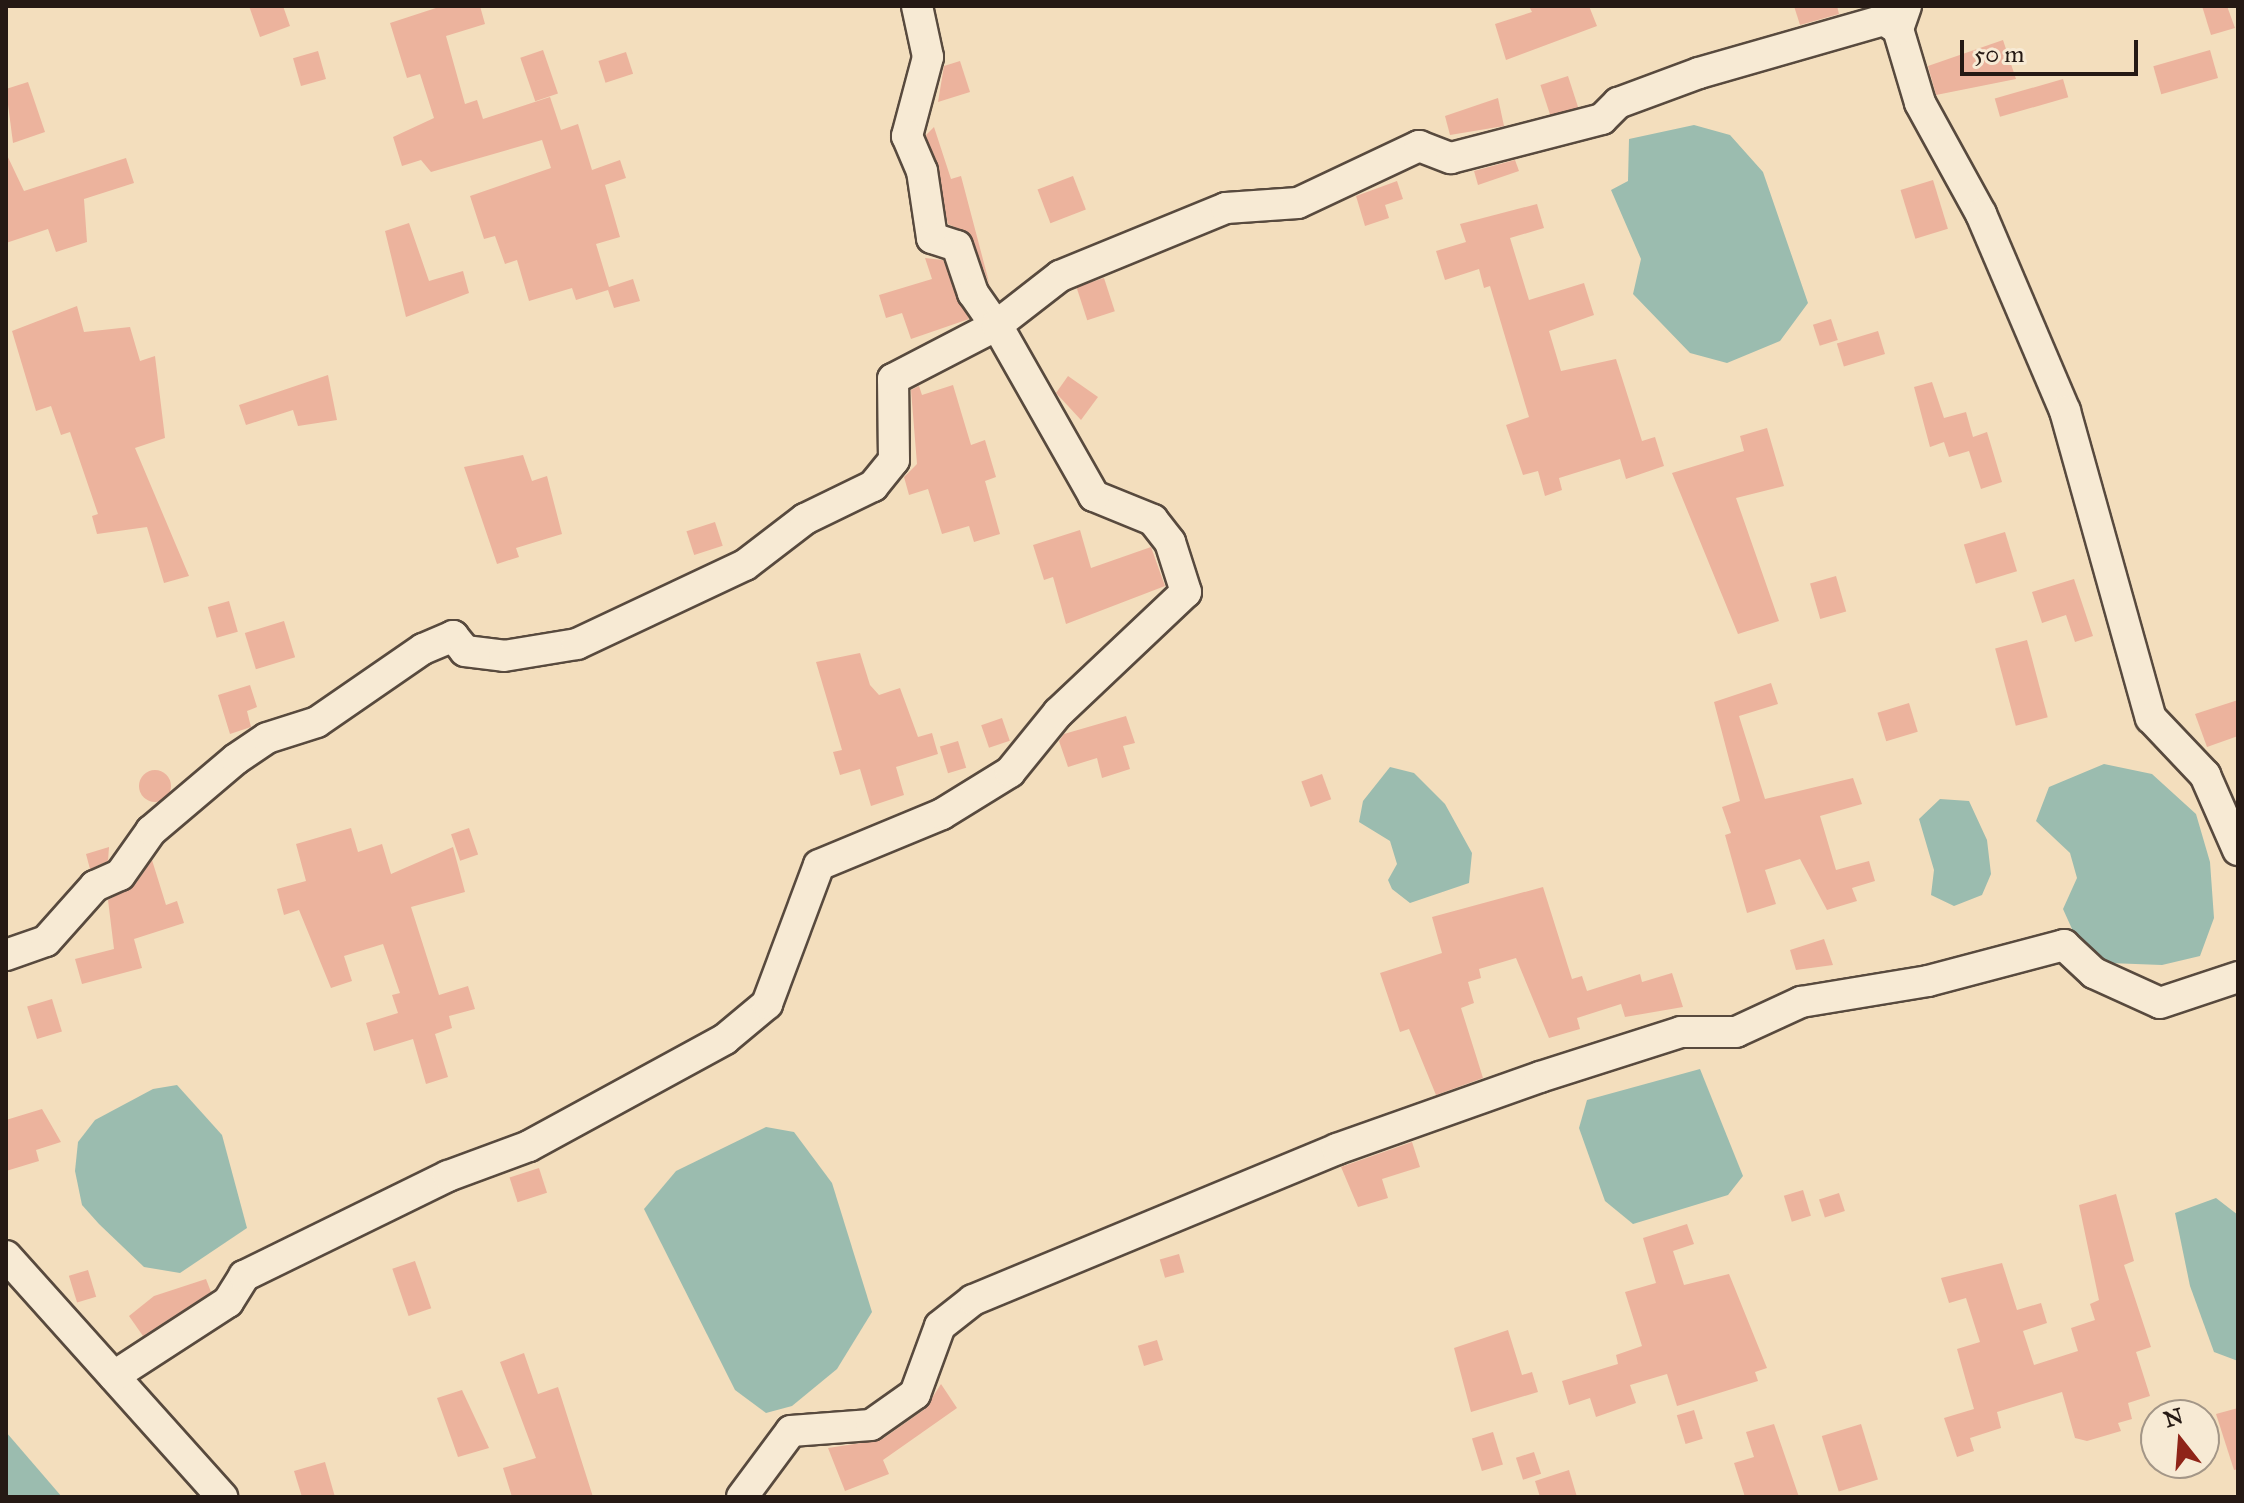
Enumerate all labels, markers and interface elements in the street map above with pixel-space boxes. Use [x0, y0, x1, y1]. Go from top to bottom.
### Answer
scale bar [1964, 24, 2142, 74]
text: 50 m [1974, 39, 2024, 69]
north arrow [2140, 1399, 2220, 1479]
text: N [2161, 1402, 2186, 1433]

